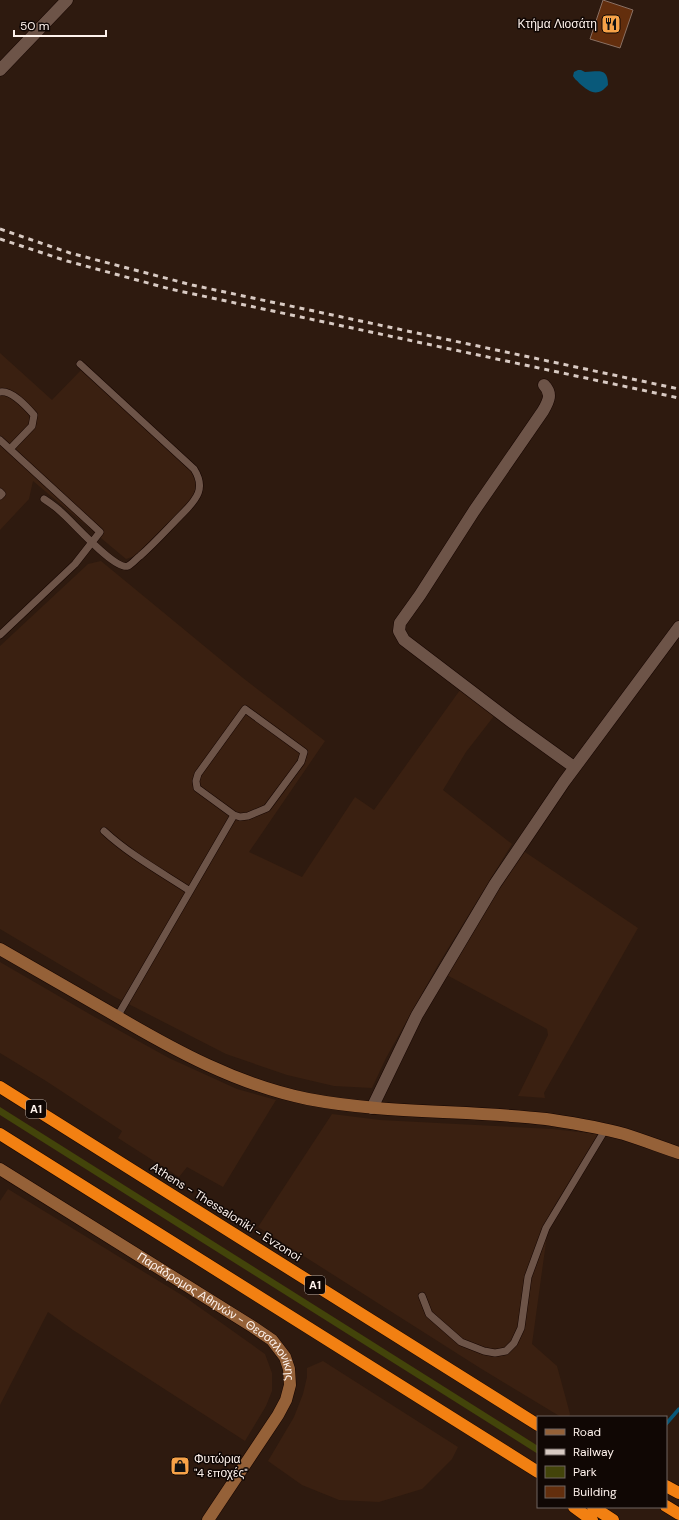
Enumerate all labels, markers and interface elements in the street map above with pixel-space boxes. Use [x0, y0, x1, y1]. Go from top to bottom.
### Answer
scale bar [14, 12, 106, 38]
restaurant icon: Κτήμα Λιοσάτη [600, 13, 622, 35]
place label: Κτήμα Λιοσάτη [517, 16, 597, 32]
text: 50 m [20, 18, 49, 34]
road number: Α1 [26, 1100, 46, 1118]
street label: Athens - Thessaloniki - Evzonoi [148, 1159, 304, 1265]
street label: Παράδρομος Αθηνών - Θεσσαλονίκης [134, 1249, 298, 1381]
road number: Α1 [305, 1276, 325, 1294]
legend [537, 1416, 667, 1508]
text: Road [573, 1424, 601, 1440]
text: Railway [573, 1444, 614, 1460]
place label: Φυτώρια "4 εποχές" [194, 1451, 248, 1481]
shop icon: Φυτώρια "4 εποχές" [169, 1455, 191, 1477]
text: Park [573, 1464, 597, 1480]
text: Building [573, 1484, 617, 1500]

